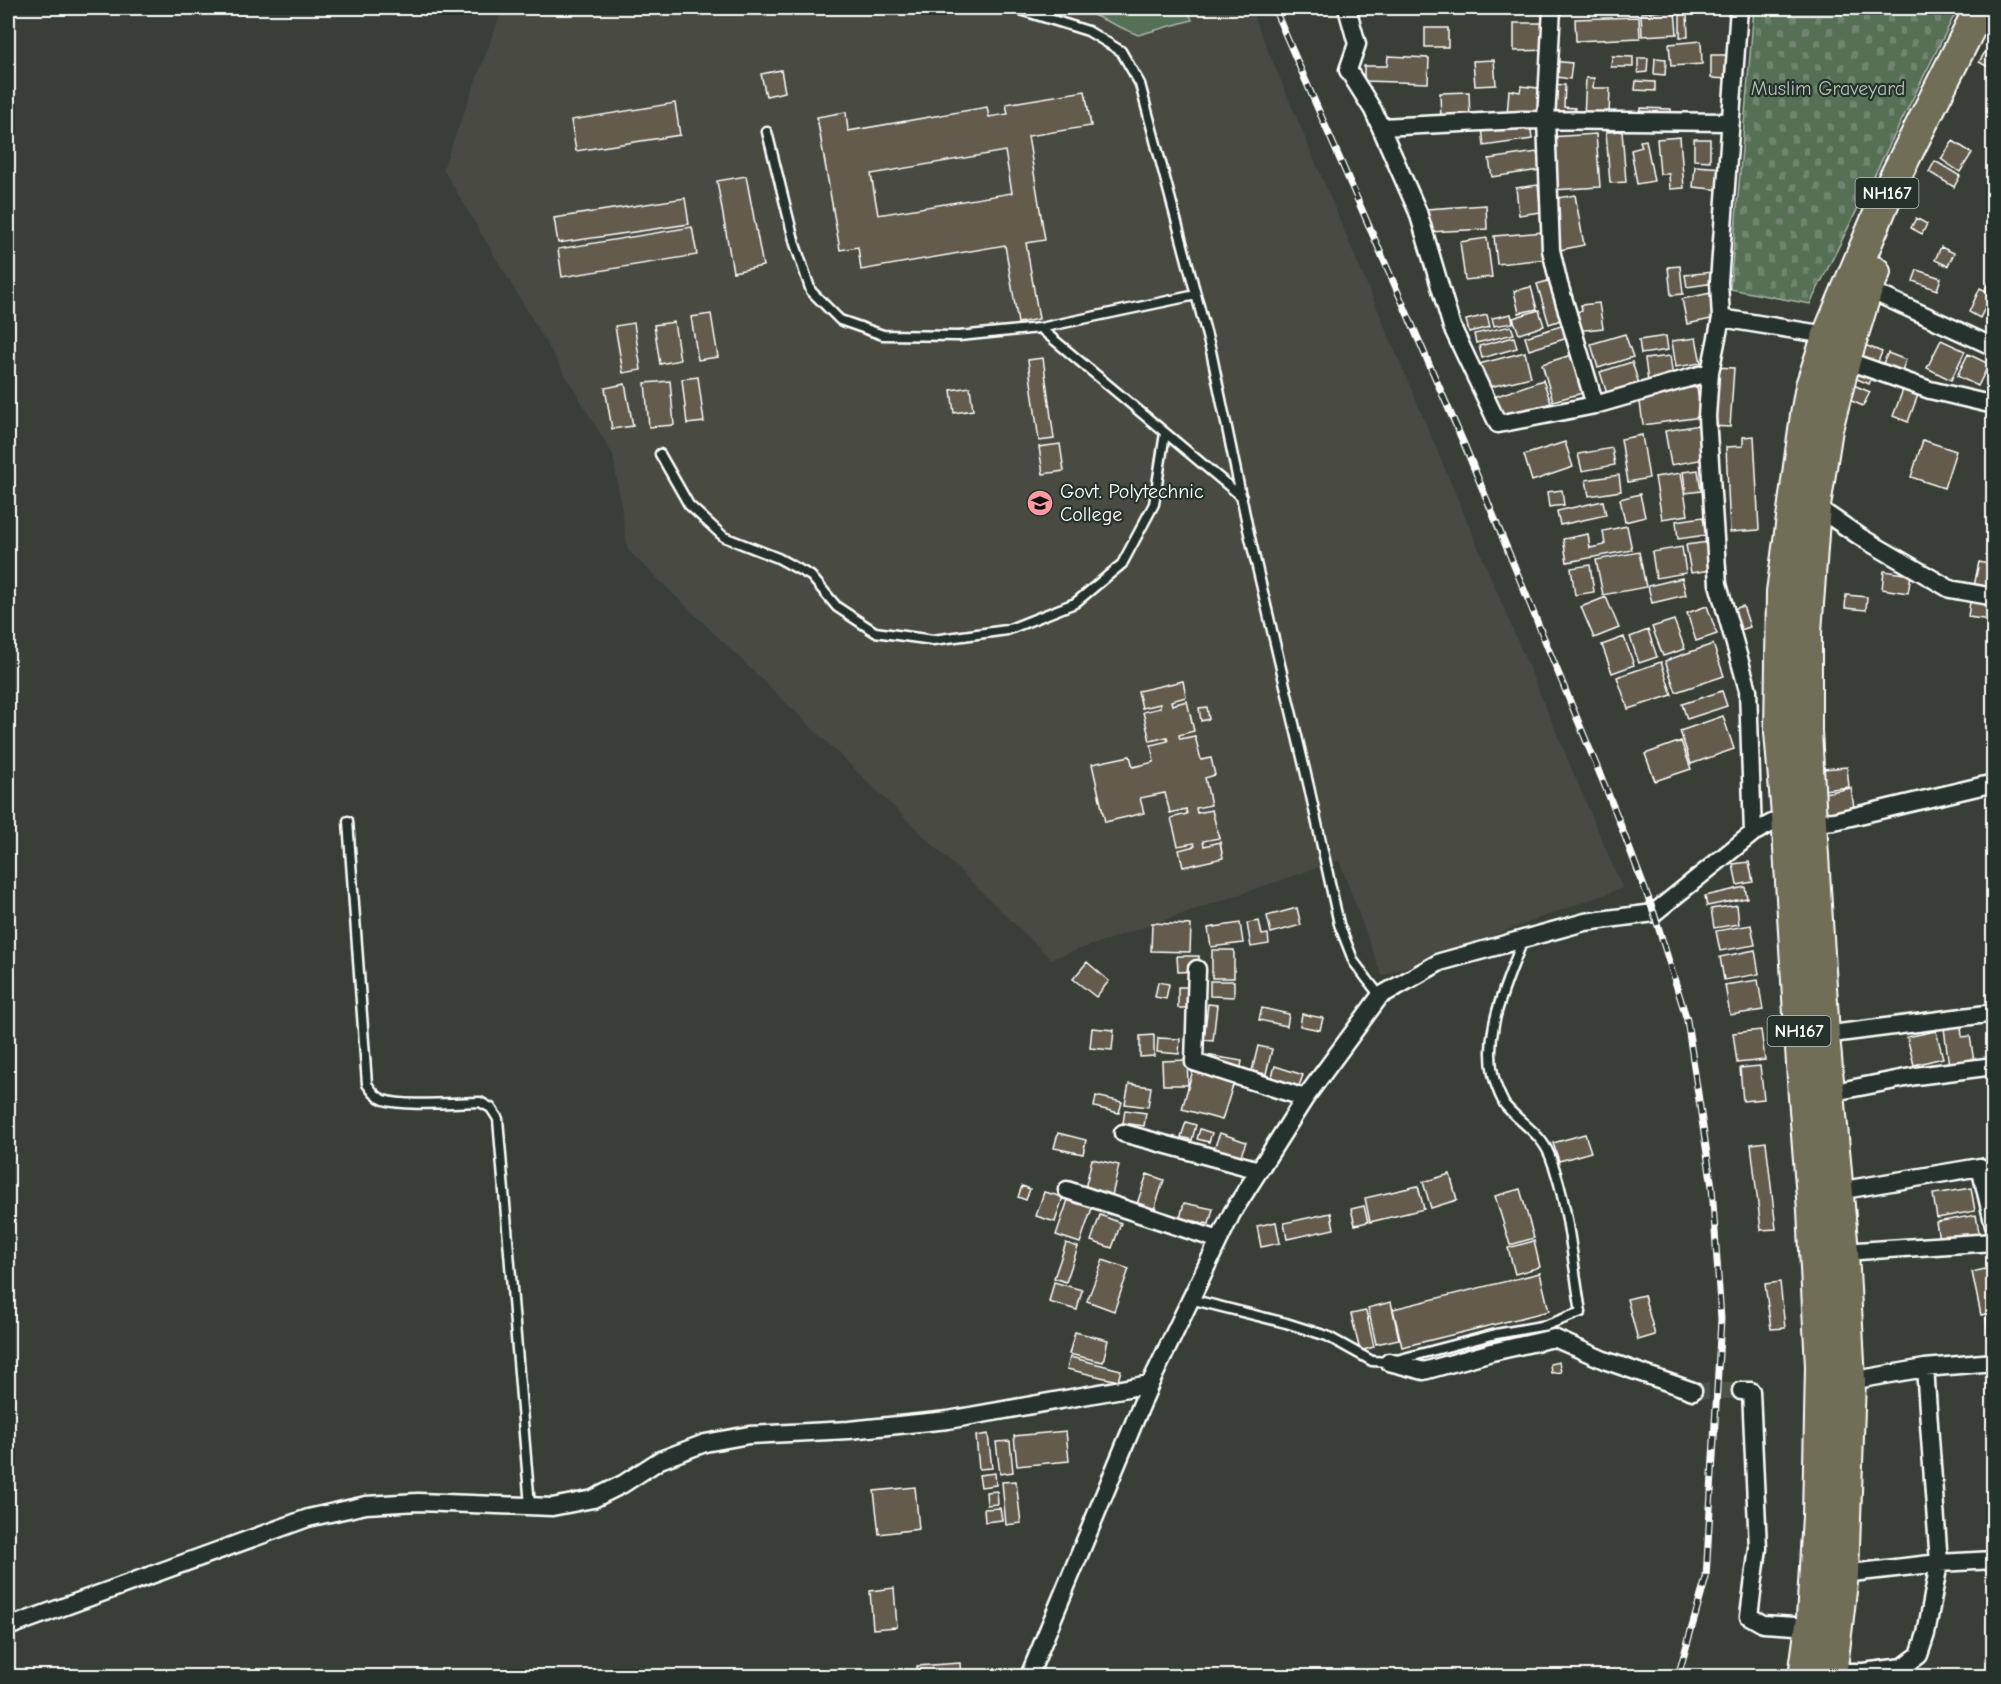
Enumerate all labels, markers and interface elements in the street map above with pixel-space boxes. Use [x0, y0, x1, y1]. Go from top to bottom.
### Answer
park label: Muslim Graveyard [1751, 77, 1905, 100]
road number: NH167 [1856, 178, 1918, 208]
place label: Govt. Polytechnic College [1060, 480, 1204, 526]
school or university icon: Govt. Polytechnic College [1025, 488, 1055, 518]
road number: NH167 [1768, 1016, 1830, 1046]

